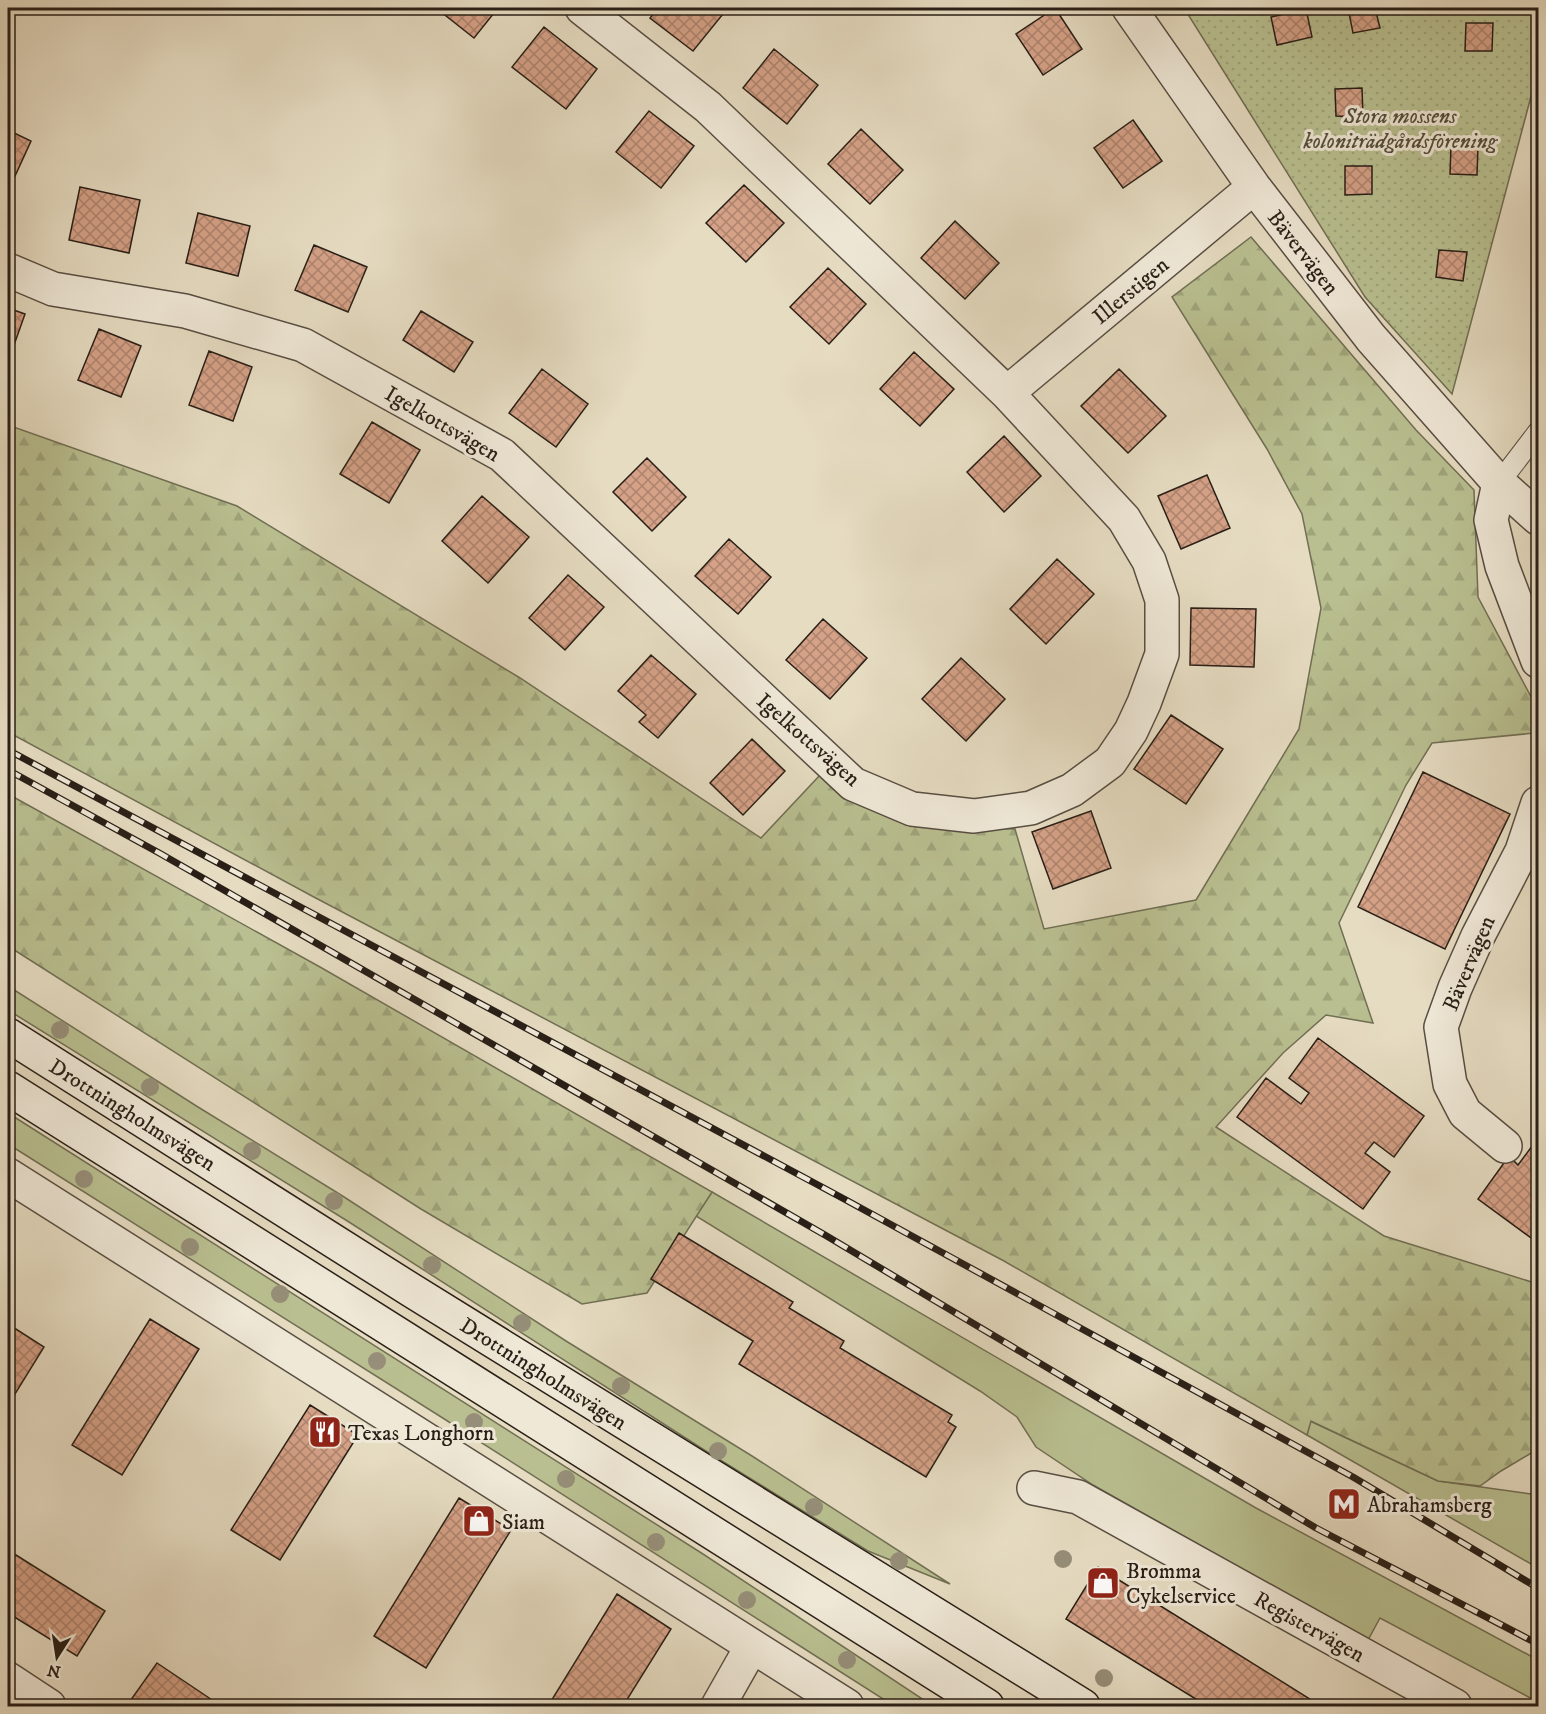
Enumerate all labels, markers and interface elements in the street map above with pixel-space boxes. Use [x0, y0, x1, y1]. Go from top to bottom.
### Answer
park label: Stora mossens koloniträdgårdsförening [1302, 103, 1499, 155]
street label: Bävervägen [1261, 205, 1345, 301]
street label: Illerstigen [1087, 251, 1175, 331]
street label: Igelkottsvägen [380, 380, 505, 468]
street label: Igelkottsvägen [751, 688, 866, 793]
street label: Bävervägen [1437, 911, 1502, 1015]
street label: Drottningholmsvägen [44, 1053, 221, 1178]
street label: Drottningholmsvägen [455, 1312, 632, 1437]
restaurant icon: Texas Longhorn [307, 1414, 343, 1450]
place label: Texas Longhorn [348, 1420, 495, 1447]
metro station icon: Abrahamsberg [1326, 1486, 1362, 1522]
place label: Abrahamsberg [1367, 1492, 1492, 1519]
shop icon: Siam [461, 1503, 497, 1539]
place label: Siam [502, 1509, 545, 1536]
place label: Bromma Cykelservice [1126, 1558, 1236, 1610]
shop icon: Bromma Cykelservice [1085, 1565, 1121, 1601]
street label: Registervägen [1249, 1586, 1370, 1669]
north arrow [27, 1627, 87, 1687]
text: N [46, 1660, 63, 1682]

